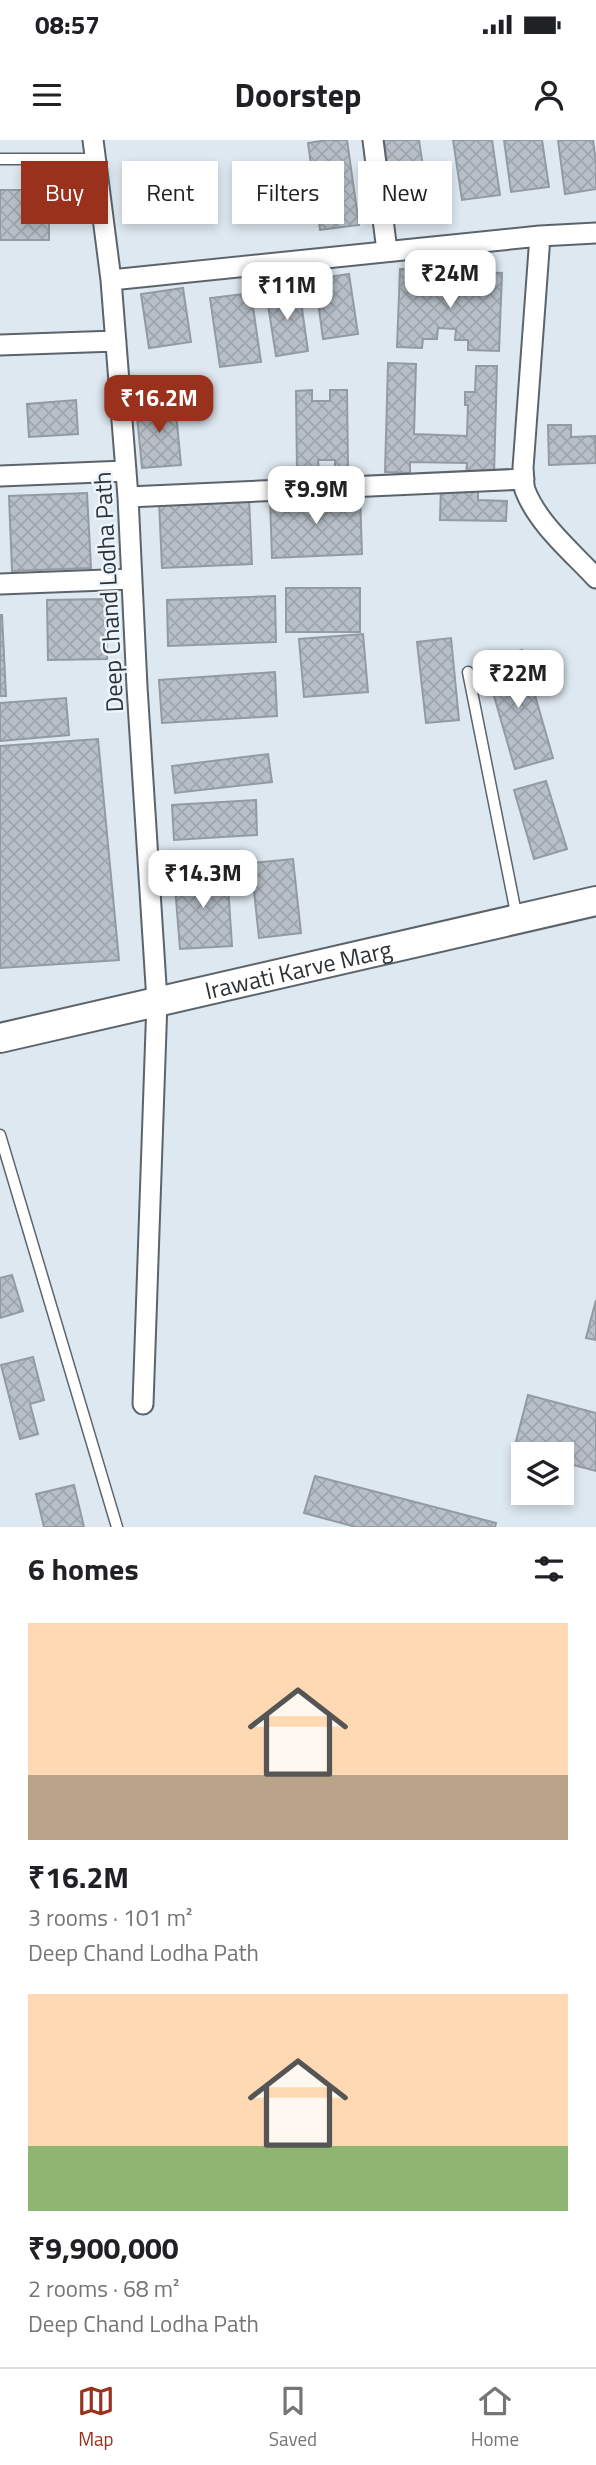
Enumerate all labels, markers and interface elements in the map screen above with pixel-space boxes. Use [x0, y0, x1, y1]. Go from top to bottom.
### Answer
text: 08:57 [35, 5, 100, 44]
text: Doorstep [235, 71, 361, 119]
icon: menu [28, 76, 66, 114]
icon: person [530, 76, 568, 114]
chip: Buy [21, 161, 108, 224]
chip: Rent [122, 161, 218, 224]
chip: Filters [232, 161, 344, 224]
chip: New [358, 161, 452, 224]
pin: ₹24M [409, 250, 491, 310]
text: ₹24M [421, 255, 479, 290]
pin: ₹11M [246, 262, 328, 322]
text: ₹11M [258, 267, 316, 302]
pin: ₹16.2M [102, 376, 216, 435]
text: ₹16.2M [120, 380, 198, 415]
pin: ₹9.9M [267, 466, 365, 526]
street label: Deep Chand Lodha Path [84, 471, 132, 713]
text: ₹9.9M [284, 471, 348, 506]
pin: ₹22M [477, 650, 559, 710]
text: ₹22M [489, 655, 547, 690]
pin: ₹14.3M [146, 850, 260, 910]
text: ₹14.3M [164, 855, 242, 890]
street label: Irawati Karve Marg [201, 931, 395, 1008]
map controls [511, 1442, 574, 1505]
button: layers [511, 1442, 574, 1505]
text: 6 homes [28, 1546, 139, 1592]
icon: filters [530, 1550, 568, 1588]
icon: home [235, 1669, 361, 1795]
text: ₹16.2M [28, 1854, 129, 1900]
text: 3 rooms · 101 m² [28, 1900, 192, 1935]
text: Deep Chand Lodha Path [28, 1935, 259, 1970]
icon: home [235, 2040, 361, 2166]
text: ₹9,900,000 [28, 2225, 179, 2271]
text: 2 rooms · 68 m² [28, 2271, 179, 2306]
text: Deep Chand Lodha Path [28, 2306, 259, 2341]
tab: Map [77, 2382, 115, 2453]
tab: Saved [269, 2382, 317, 2453]
tab: Home [471, 2382, 519, 2453]

